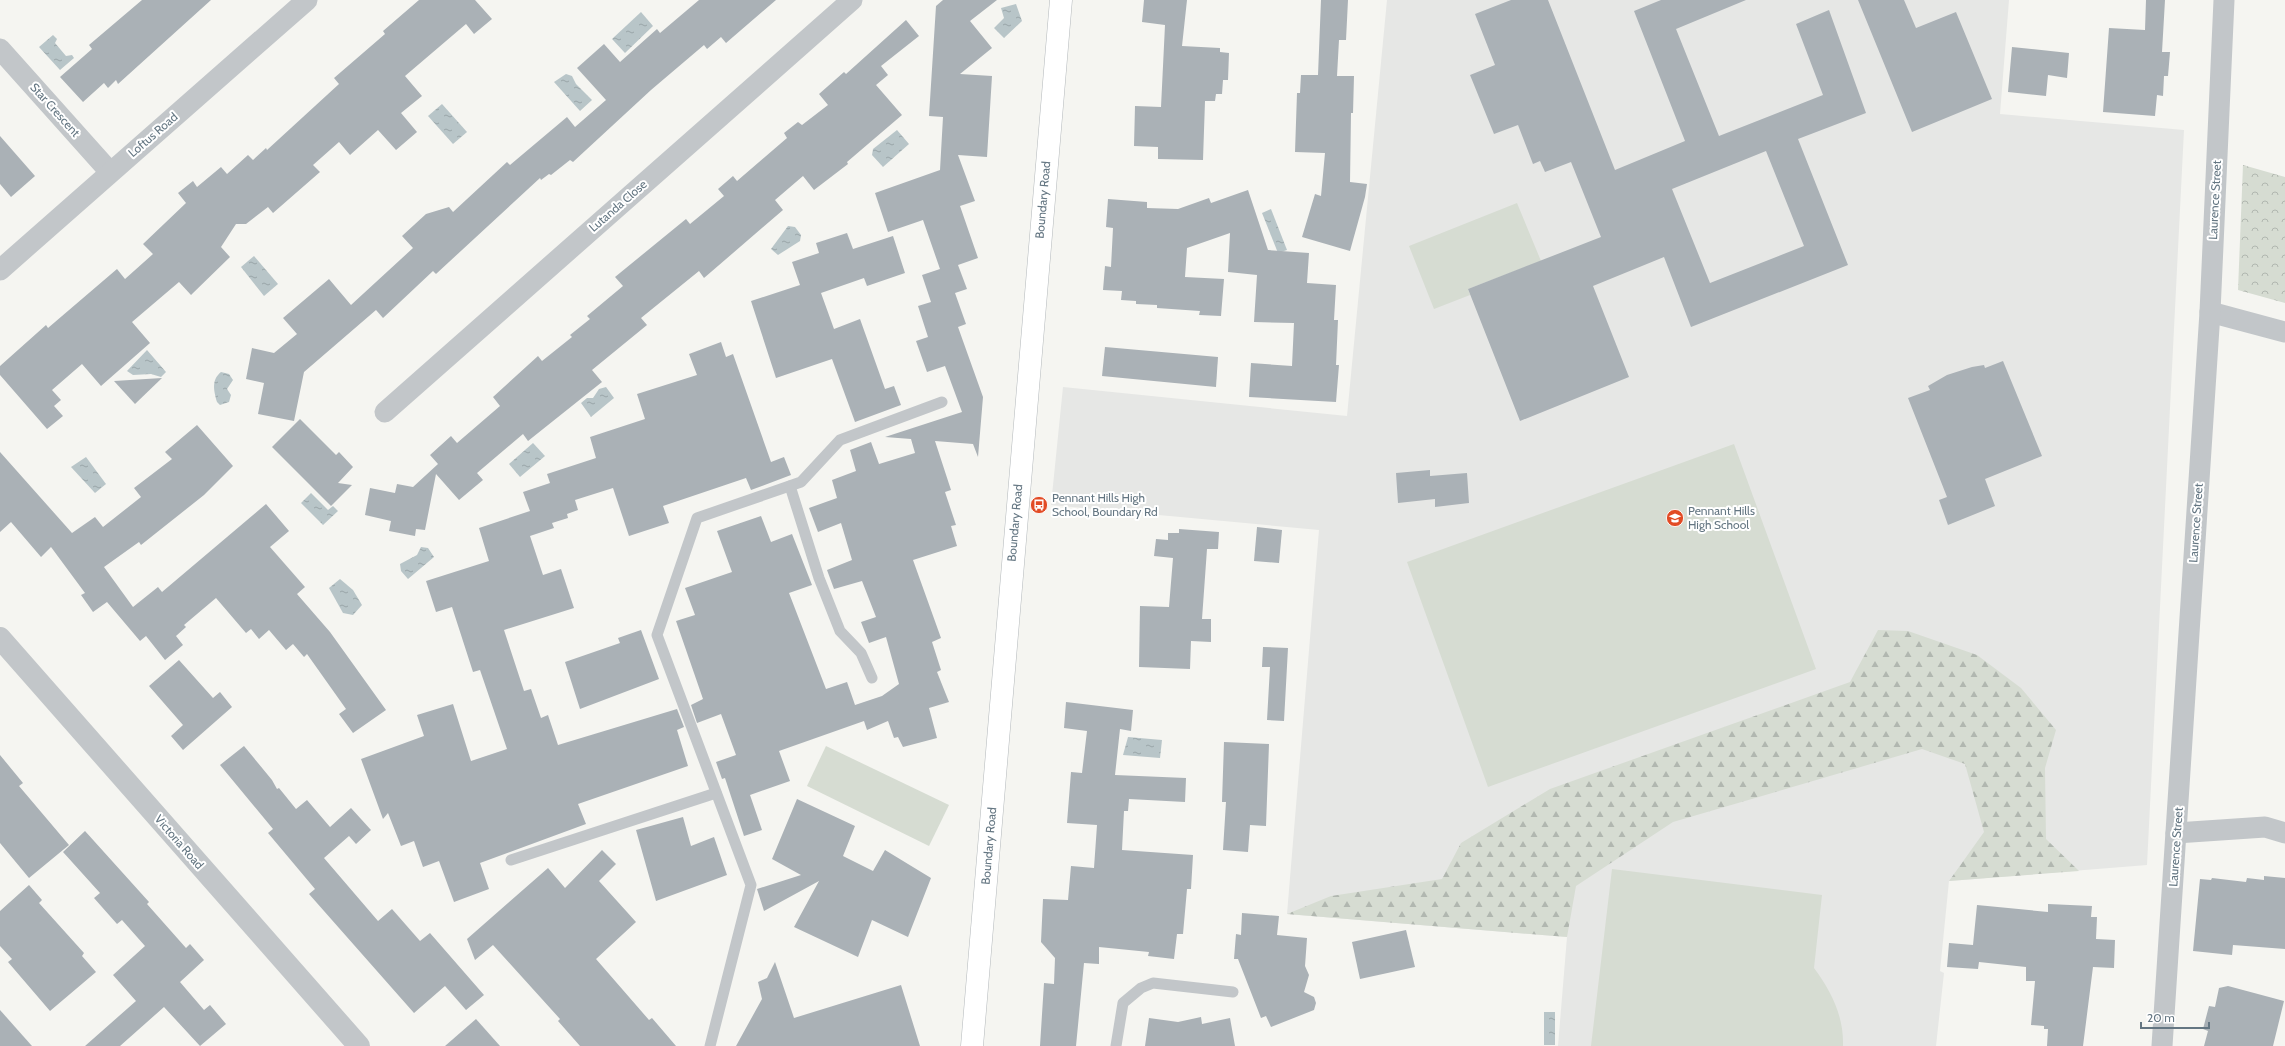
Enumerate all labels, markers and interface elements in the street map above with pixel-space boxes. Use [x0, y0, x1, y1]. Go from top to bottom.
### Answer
street label: Star Crescent [27, 80, 83, 140]
street label: Loftus Road [125, 109, 180, 160]
street label: Laurence Street [2205, 160, 2224, 240]
street label: Boundary Road [1032, 161, 1053, 239]
street label: Lutanda Close [586, 176, 650, 235]
street label: Laurence Street [2185, 483, 2206, 563]
street label: Boundary Road [1004, 484, 1025, 562]
place label: Pennant Hills High School, Boundary Rd [1052, 490, 1158, 519]
bus stop icon: Pennant Hills High School, Boundary Rd [1029, 495, 1049, 515]
place label: Pennant Hills High School [1688, 503, 1755, 532]
school or university icon: Pennant Hills High School [1665, 508, 1685, 528]
street label: Boundary Road [978, 807, 999, 885]
street label: Laurence Street [2165, 807, 2186, 887]
street label: Victoria Road [152, 811, 207, 872]
scale bar [2141, 1004, 2209, 1030]
text: 20 m [2147, 1010, 2175, 1025]

